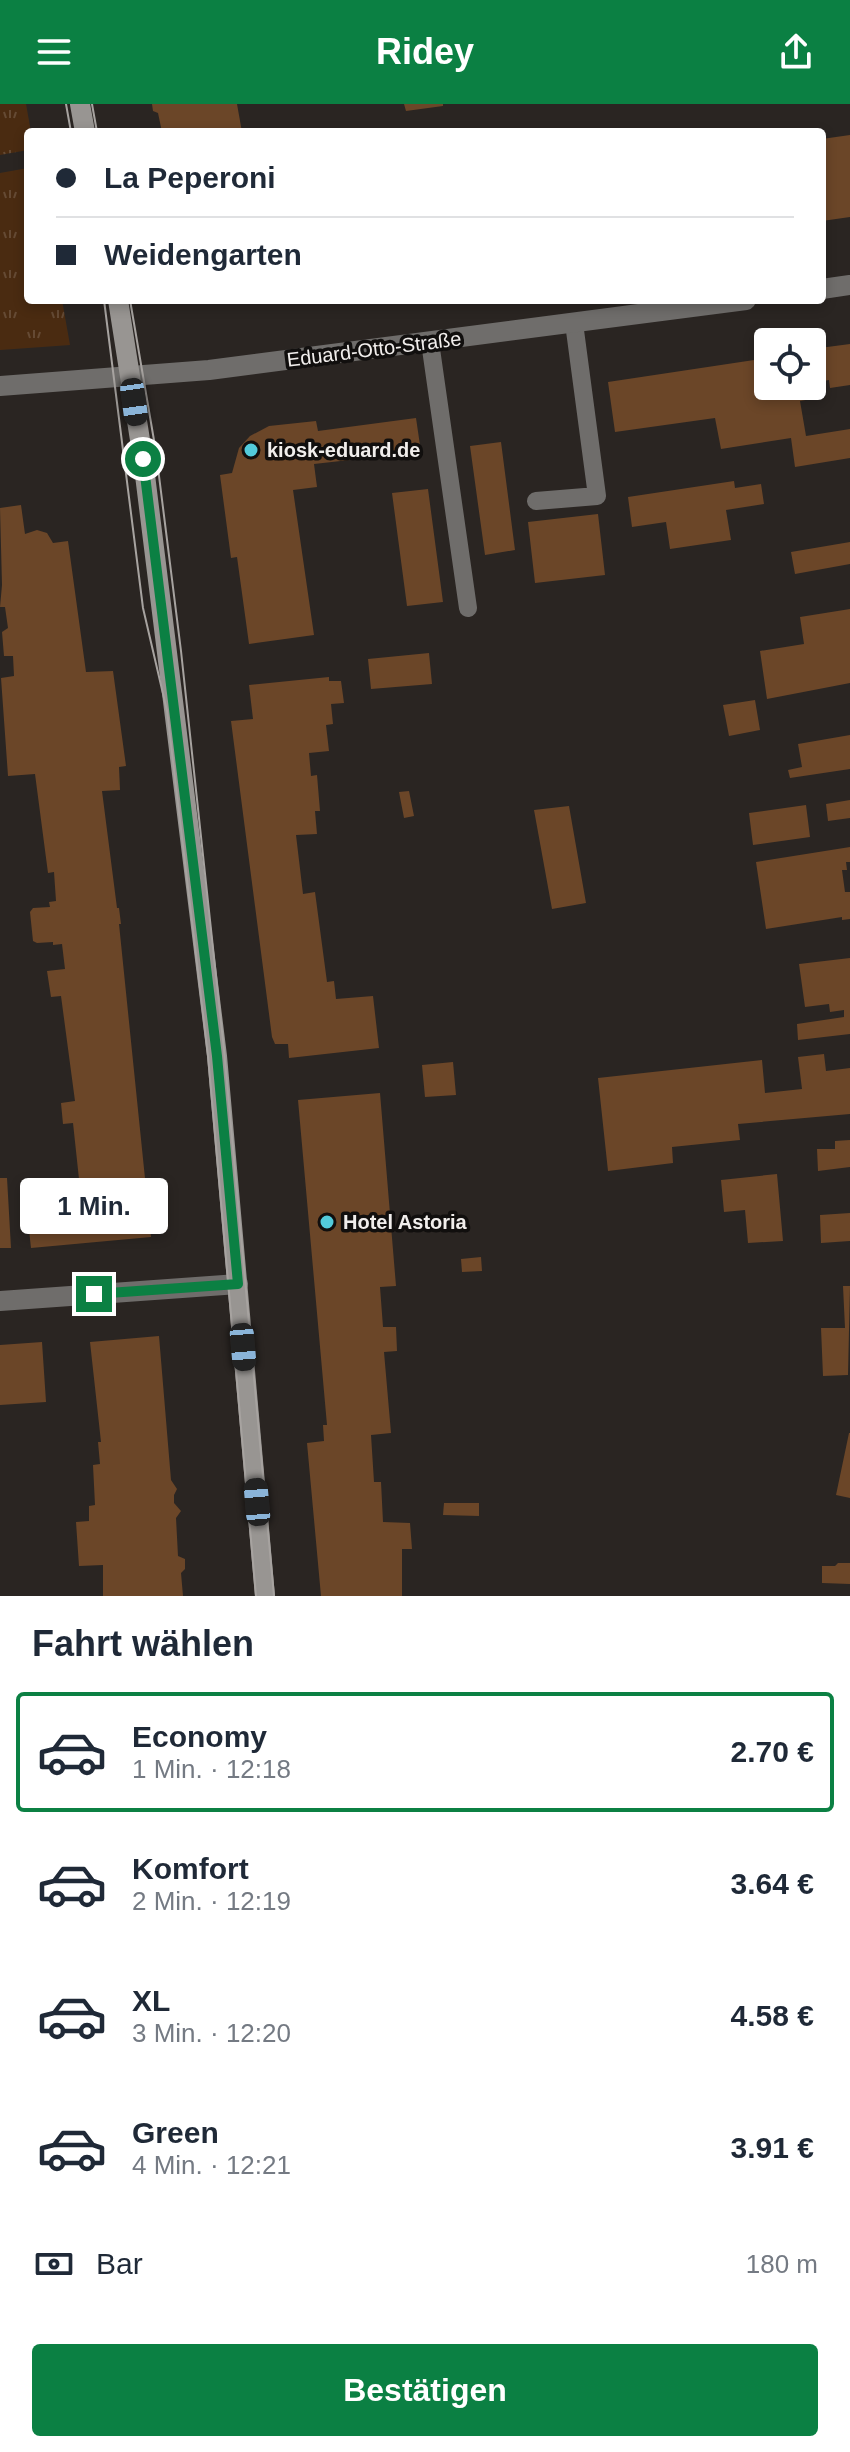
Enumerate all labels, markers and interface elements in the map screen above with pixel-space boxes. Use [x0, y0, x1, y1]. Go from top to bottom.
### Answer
icon: menu [32, 30, 76, 74]
icon: share [774, 30, 818, 74]
text: Ridey [376, 31, 474, 72]
text: La Peperoni [104, 161, 276, 194]
text: Weidengarten [104, 238, 302, 271]
street label: Eduard-Otto-Straße [286, 327, 462, 371]
map controls [754, 328, 826, 400]
button: locate [754, 328, 826, 400]
car [119, 377, 149, 427]
place label: kiosk-eduard.de [267, 439, 420, 461]
route start [125, 441, 161, 477]
marker: kiosk-eduard.de [242, 441, 260, 459]
callout: 1 Min. [20, 1178, 168, 1234]
text: 1 Min. [57, 1191, 131, 1221]
place label: Hotel Astoria [343, 1211, 468, 1233]
marker: Hotel Astoria [318, 1213, 336, 1231]
route end [76, 1276, 112, 1312]
car [229, 1322, 257, 1372]
car [243, 1477, 271, 1527]
text: Fahrt wählen [32, 1623, 254, 1664]
icon: car [36, 1716, 108, 1788]
text: Economy [132, 1720, 267, 1753]
text: 2.70 € [731, 1735, 814, 1768]
text: 1 Min. · 12:18 [132, 1754, 291, 1784]
icon: car [36, 1848, 108, 1920]
text: Komfort [132, 1852, 249, 1885]
text: 3.64 € [731, 1867, 814, 1900]
text: 2 Min. · 12:19 [132, 1886, 291, 1916]
icon: car [36, 1980, 108, 2052]
text: XL [132, 1984, 170, 2017]
text: 4.58 € [731, 1999, 814, 2032]
text: 3 Min. · 12:20 [132, 2018, 291, 2048]
icon: car [36, 2112, 108, 2184]
text: Green [132, 2116, 219, 2149]
text: 3.91 € [731, 2131, 814, 2164]
text: 4 Min. · 12:21 [132, 2150, 291, 2180]
icon: cash [32, 2242, 76, 2286]
text: Bar [96, 2247, 143, 2280]
text: 180 m [746, 2249, 818, 2279]
button: Bestätigen [32, 2344, 818, 2436]

